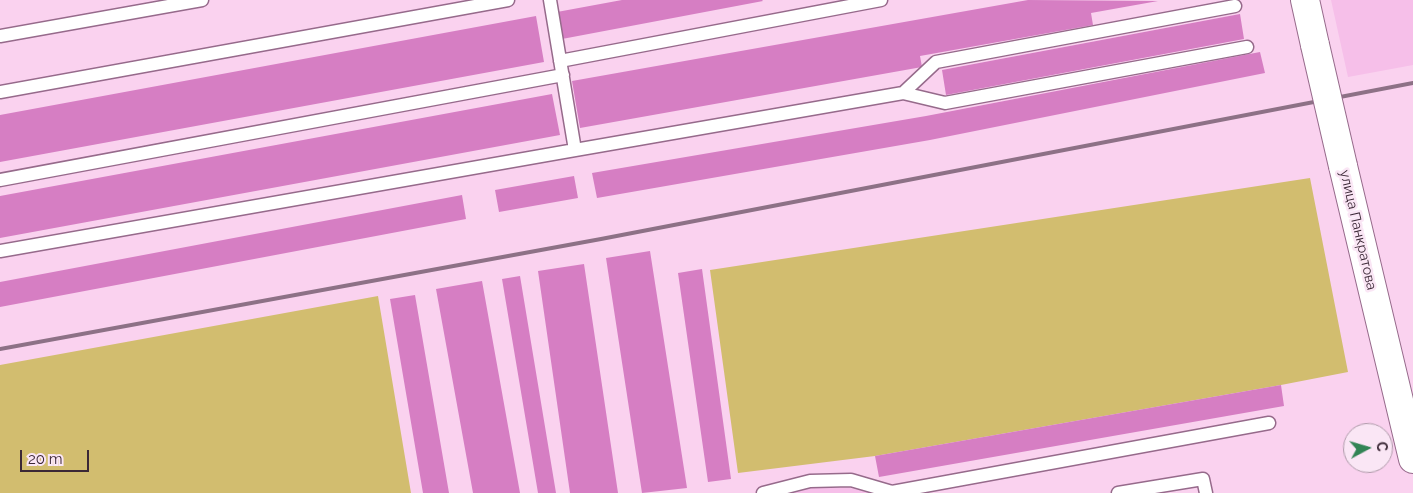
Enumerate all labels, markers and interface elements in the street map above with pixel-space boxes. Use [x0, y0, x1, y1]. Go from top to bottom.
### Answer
street label: улица Панкратова [1336, 168, 1380, 292]
north arrow [1343, 423, 1393, 473]
scale bar [22, 440, 91, 472]
text: С [1373, 441, 1390, 452]
text: 20 m [28, 450, 63, 468]

